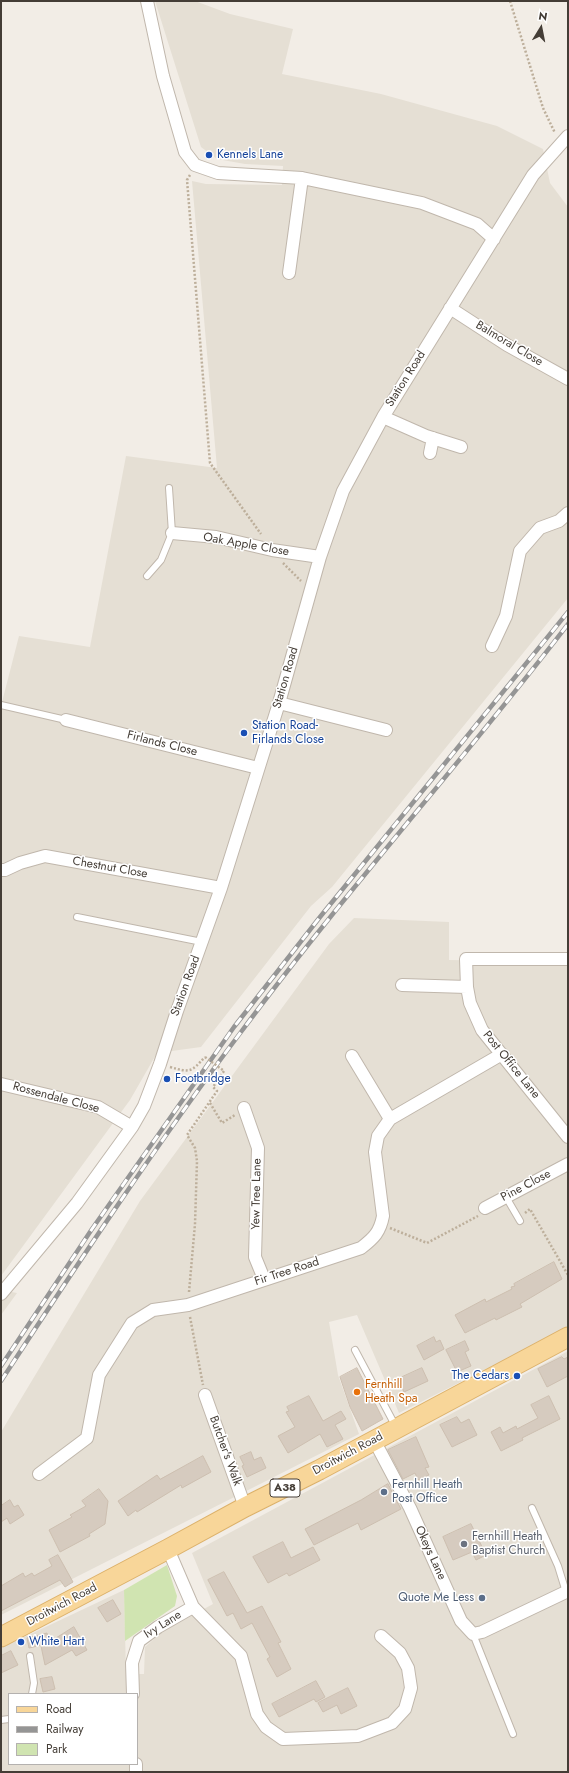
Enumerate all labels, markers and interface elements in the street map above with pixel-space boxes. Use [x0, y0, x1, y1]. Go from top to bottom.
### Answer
north arrow [521, 8, 561, 48]
text: N [537, 8, 549, 25]
place label: Kennels Lane [217, 148, 283, 162]
marker: Kennels Lane [204, 150, 214, 160]
street label: Balmoral Close [473, 318, 545, 370]
street label: Station Road [383, 348, 429, 410]
street label: Oak Apple Close [202, 530, 290, 560]
street label: Station Road [270, 645, 302, 711]
place label: Station Road- Firlands Close [252, 719, 324, 747]
street label: Firlands Close [125, 728, 199, 760]
marker: Station Road- Firlands Close [239, 728, 249, 738]
street label: Chestnut Close [71, 854, 149, 882]
street label: Station Road [168, 954, 204, 1018]
street label: Post Office Lane [479, 1028, 543, 1102]
place label: Footbridge [175, 1072, 231, 1086]
marker: Footbridge [162, 1074, 172, 1084]
street label: Rossendale Close [11, 1080, 101, 1116]
street label: Yew Tree Lane [249, 1158, 265, 1230]
street label: Pine Close [499, 1167, 553, 1205]
street label: Fir Tree Road [253, 1255, 321, 1289]
place label: The Cedars [451, 1369, 509, 1383]
marker: The Cedars [512, 1371, 522, 1381]
place label: Fernhill Heath Spa [365, 1378, 417, 1406]
marker: Fernhill Heath Spa [352, 1387, 362, 1397]
street label: Butcher's Walk [206, 1414, 244, 1488]
street label: Droitwich Road [310, 1429, 386, 1479]
place label: Fernhill Heath Post Office [392, 1478, 462, 1506]
road number: A38 [270, 1479, 300, 1497]
marker: Fernhill Heath Post Office [379, 1487, 389, 1497]
street label: Okeys Lane [411, 1524, 449, 1582]
place label: Fernhill Heath Baptist Church [472, 1530, 545, 1558]
marker: Fernhill Heath Baptist Church [459, 1539, 469, 1549]
street label: Droitwich Road [24, 1580, 100, 1630]
place label: Quote Me Less [398, 1591, 474, 1605]
marker: Quote Me Less [477, 1593, 487, 1603]
street label: Ivy Lane [142, 1608, 184, 1642]
place label: White Hart [29, 1635, 84, 1649]
marker: White Hart [16, 1637, 26, 1647]
legend [8, 1693, 138, 1765]
text: Road [46, 1700, 72, 1718]
text: Railway [46, 1720, 84, 1738]
text: Park [46, 1740, 67, 1758]

